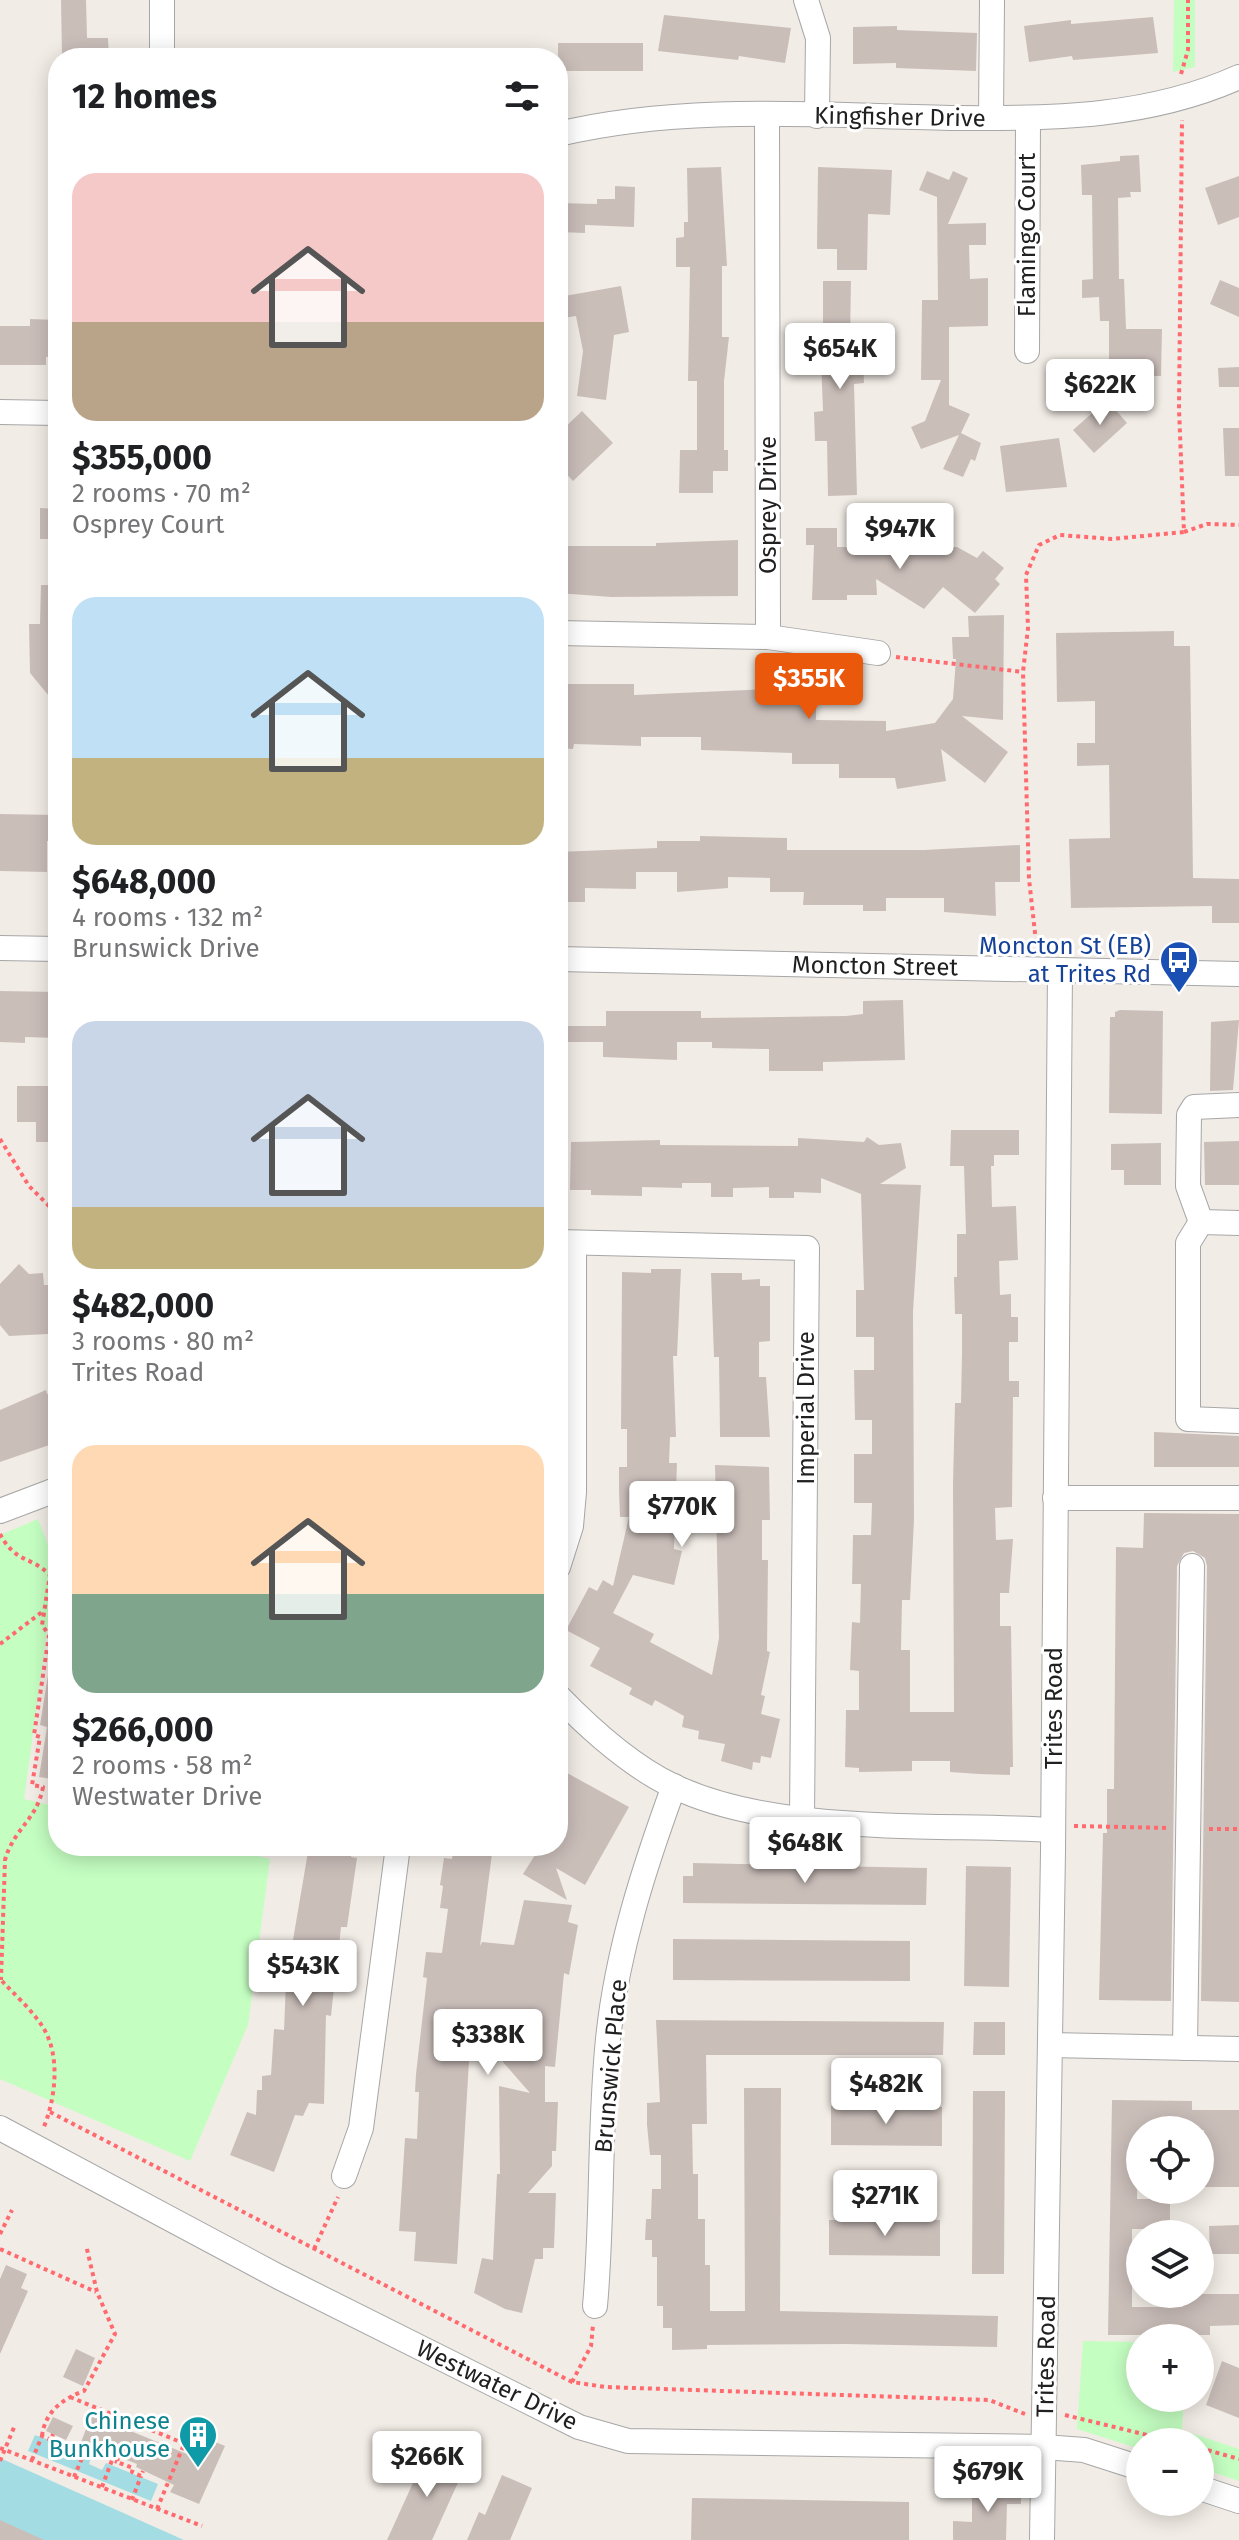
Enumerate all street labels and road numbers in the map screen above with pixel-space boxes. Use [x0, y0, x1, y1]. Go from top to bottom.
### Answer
street label: Kingfisher Drive [814, 102, 986, 132]
street label: Flamingo Court [1013, 153, 1041, 317]
street label: Osprey Drive [754, 436, 782, 574]
street label: Moncton Street [792, 951, 959, 981]
street label: Imperial Drive [792, 1331, 820, 1485]
street label: Trites Road [1040, 1647, 1068, 1769]
street label: Brunswick Place [589, 1978, 633, 2154]
street label: Trites Road [1031, 2295, 1061, 2417]
street label: Westwater Drive [412, 2334, 582, 2436]

